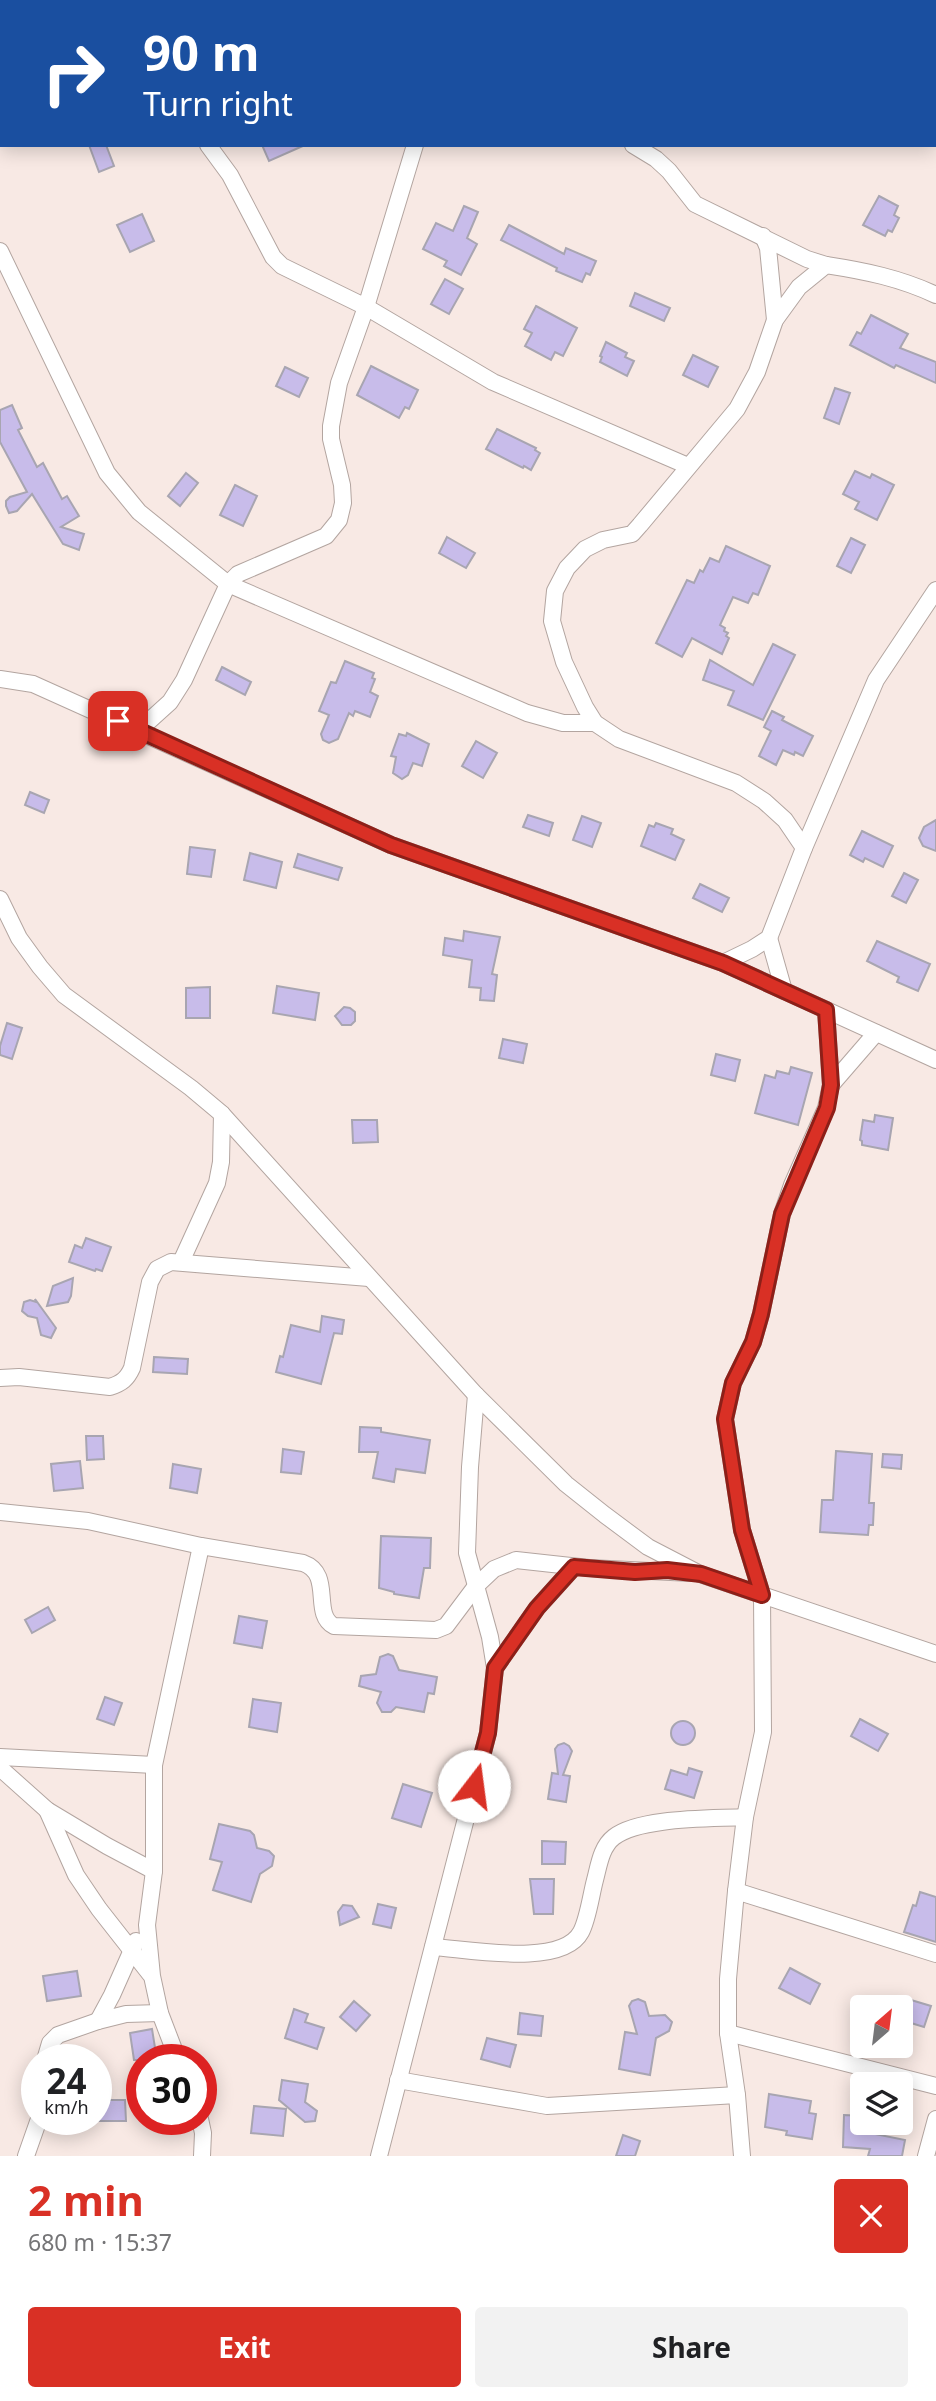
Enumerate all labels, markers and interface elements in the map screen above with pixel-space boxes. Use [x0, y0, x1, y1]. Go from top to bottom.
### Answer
text: 90 m [143, 19, 260, 85]
icon: right [28, 28, 119, 119]
text: Turn right [143, 82, 293, 125]
pin [88, 691, 148, 751]
icon: arrive [99, 702, 137, 740]
position arrow [437, 1749, 511, 1823]
north arrow [850, 1995, 914, 2058]
map controls [850, 1995, 913, 2135]
speed limit sign: 30 [126, 2044, 217, 2135]
text: 24 [46, 2057, 87, 2104]
button: layers [850, 2072, 913, 2135]
text: km/h [44, 2095, 89, 2119]
text: 2 min [28, 2171, 144, 2228]
button: close [834, 2179, 908, 2253]
text: 680 m · 15:37 [28, 2226, 172, 2258]
button: Exit [28, 2307, 461, 2387]
button: Share [475, 2307, 908, 2387]

